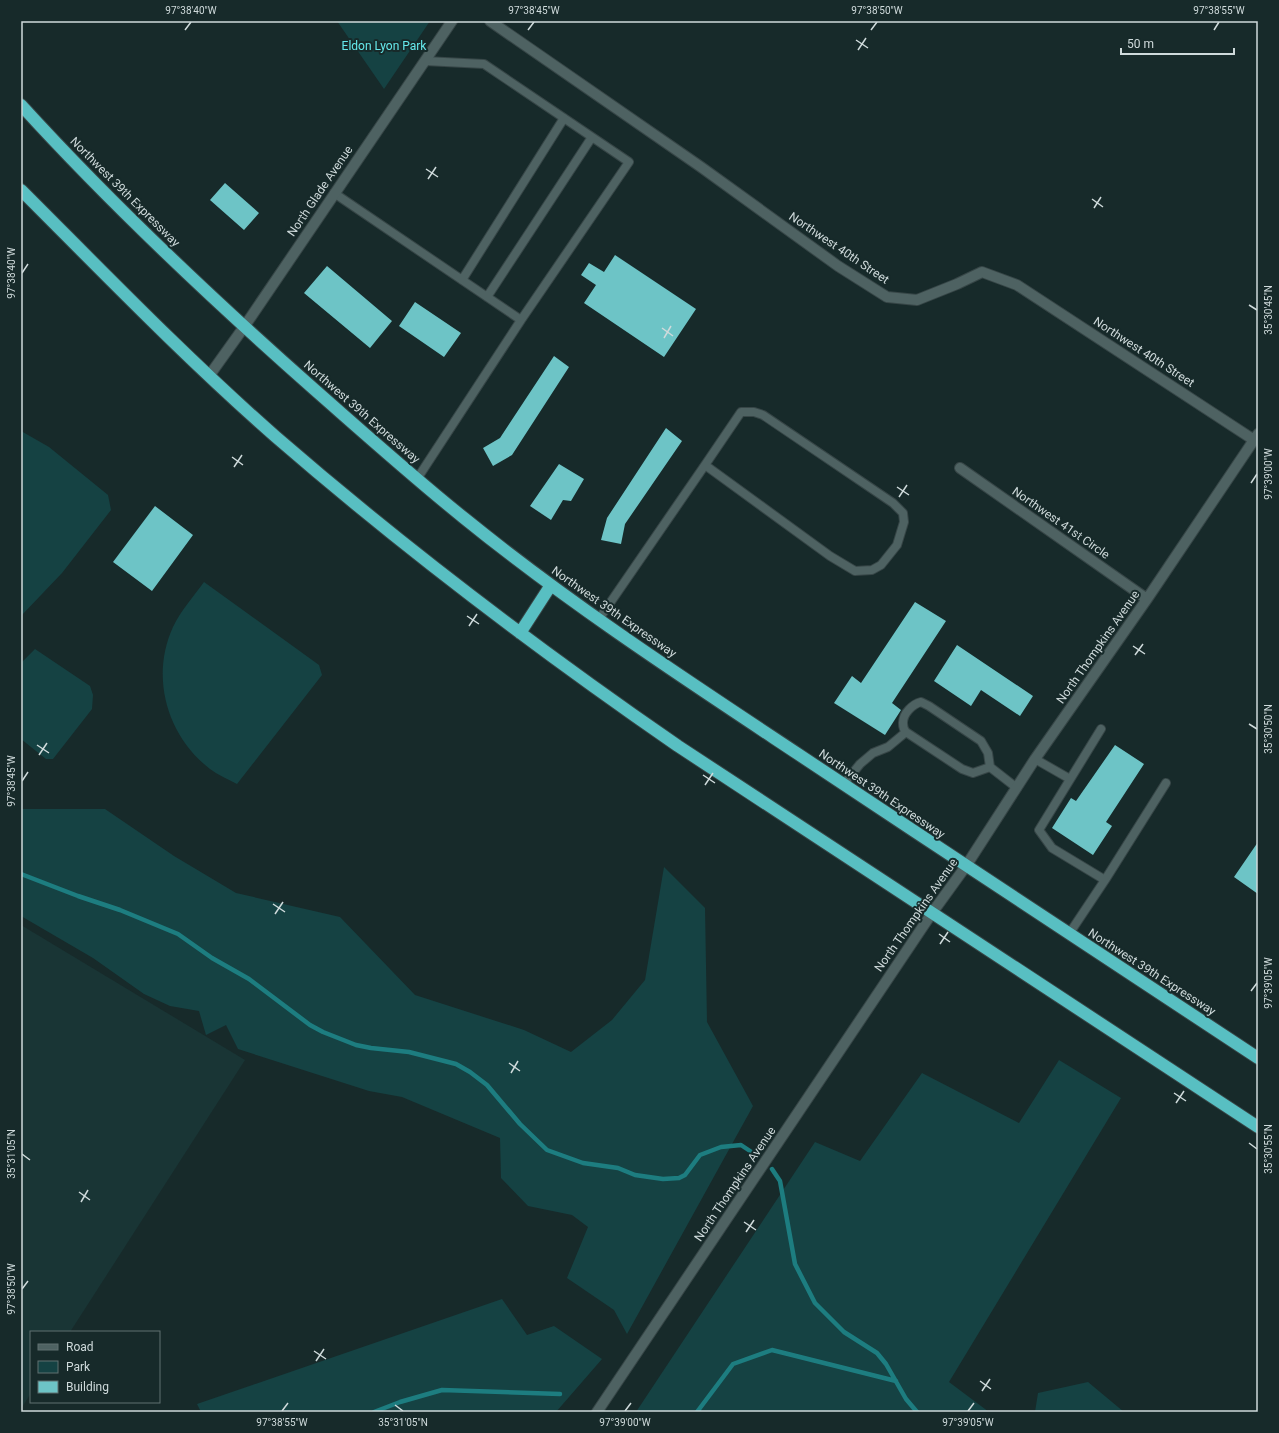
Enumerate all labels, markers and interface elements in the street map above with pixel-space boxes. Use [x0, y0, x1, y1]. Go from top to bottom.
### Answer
text: 97°38'40"W [165, 5, 217, 16]
text: 97°38'45"W [508, 5, 560, 16]
text: 97°38'50"W [851, 5, 903, 16]
text: 97°38'55"W [1193, 5, 1245, 16]
scale bar [1121, 30, 1234, 56]
text: 50 m [1127, 37, 1154, 51]
park label: Eldon Lyon Park [342, 39, 427, 53]
street label: Northwest 39th Expressway [67, 134, 183, 250]
street label: North Glade Avenue [284, 143, 356, 239]
street label: Northwest 40th Street [786, 209, 892, 287]
text: 97°38'40"W [6, 247, 17, 299]
text: 35°30'45"N [1263, 285, 1274, 335]
street label: Northwest 40th Street [1091, 314, 1197, 390]
street label: Northwest 39th Expressway [301, 358, 423, 466]
text: 97°39'00"W [1263, 448, 1274, 500]
street label: Northwest 41st Circle [1010, 484, 1112, 562]
street label: Northwest 39th Expressway [549, 563, 679, 661]
street label: North Thompkins Avenue [1054, 588, 1142, 706]
text: 35°30'50"N [1263, 704, 1274, 754]
street label: Northwest 39th Expressway [816, 746, 948, 842]
text: 97°38'45"W [6, 755, 17, 807]
street label: North Thompkins Avenue [872, 856, 960, 974]
street label: Northwest 39th Expressway [1086, 926, 1219, 1019]
text: 97°39'05"W [1263, 957, 1274, 1009]
street label: North Thompkins Avenue [691, 1124, 779, 1244]
text: 35°30'55"N [1263, 1124, 1274, 1174]
text: 35°31'05"N [6, 1129, 17, 1179]
text: 97°38'50"W [6, 1263, 17, 1315]
legend [30, 1331, 160, 1403]
text: Road [66, 1340, 94, 1354]
text: Park [66, 1360, 91, 1374]
text: Building [66, 1380, 109, 1394]
text: 97°38'55"W [256, 1417, 308, 1428]
text: 35°31'05"N [378, 1417, 428, 1428]
text: 97°39'00"W [599, 1417, 651, 1428]
text: 97°39'05"W [942, 1417, 994, 1428]

